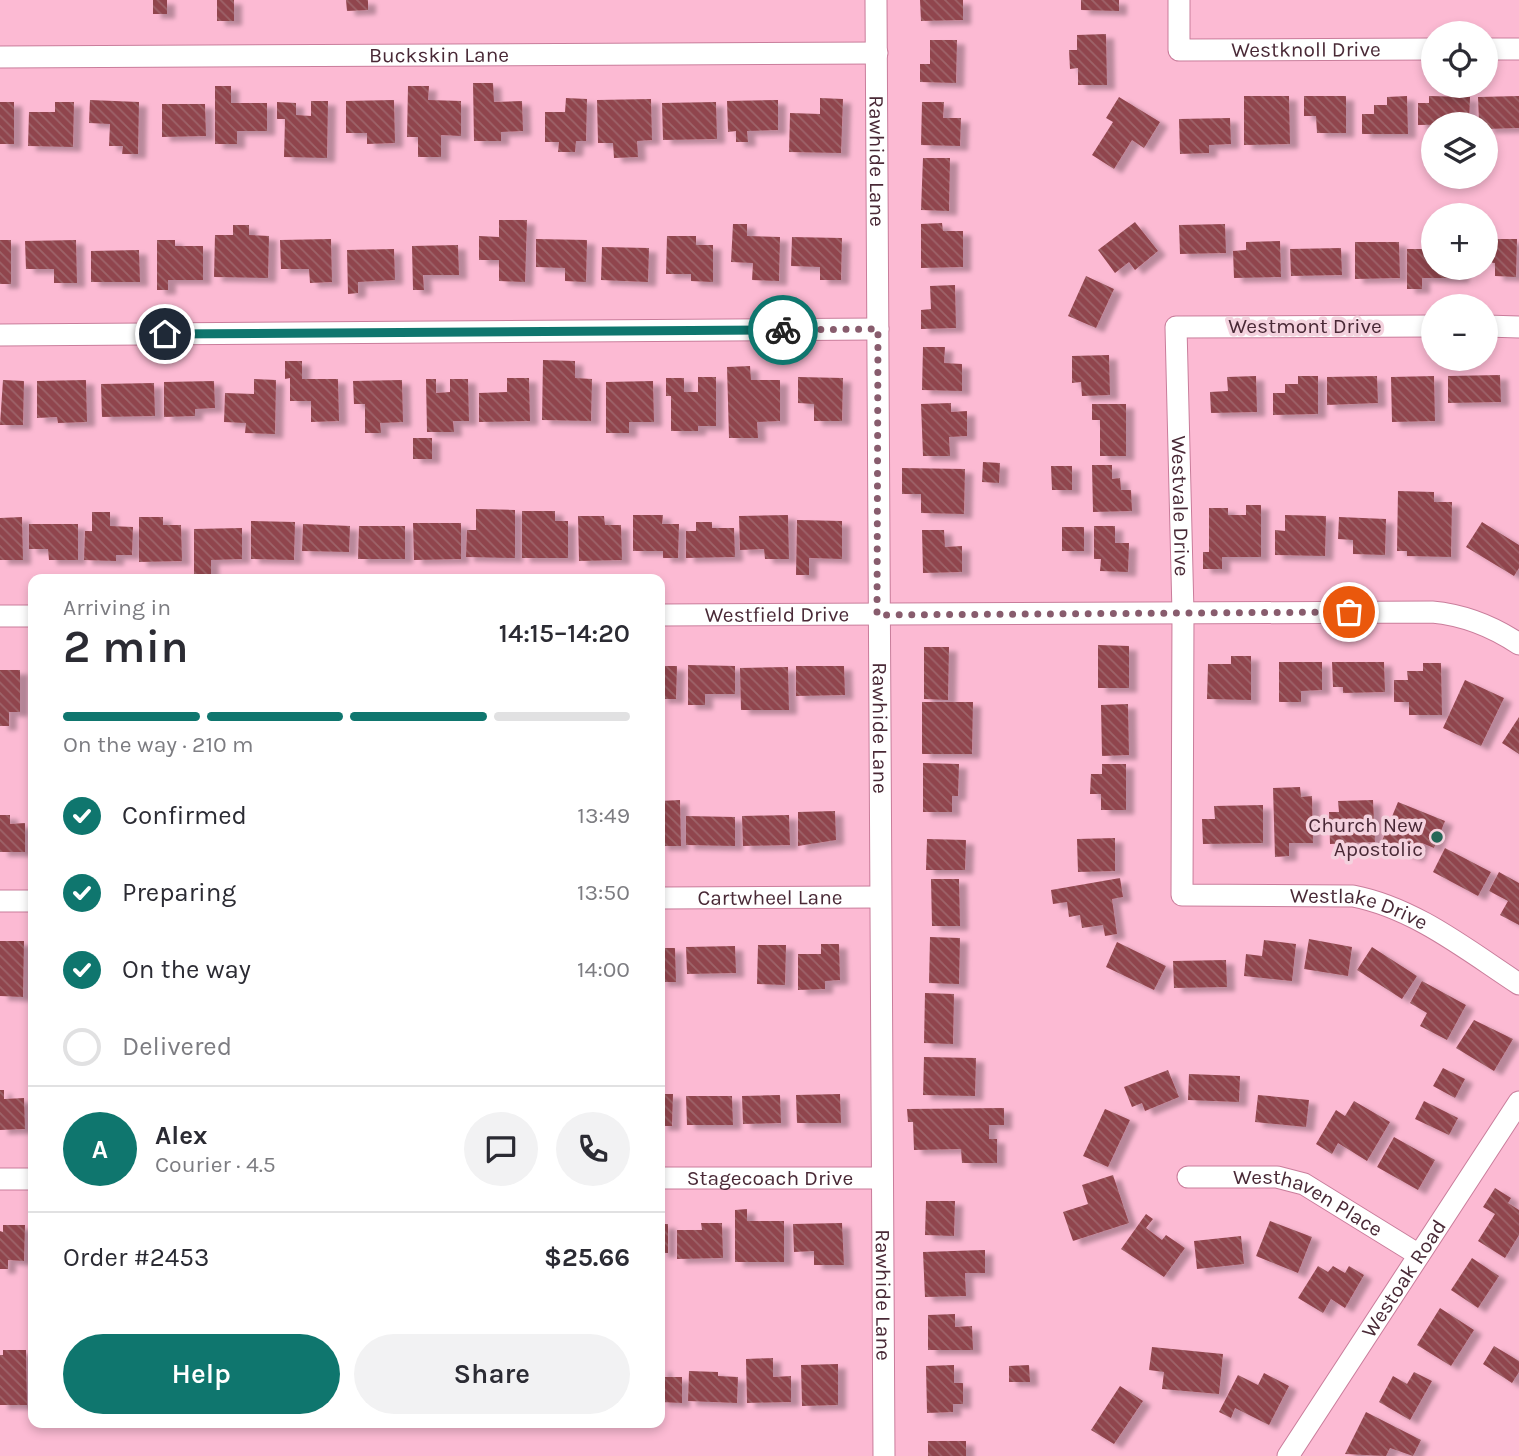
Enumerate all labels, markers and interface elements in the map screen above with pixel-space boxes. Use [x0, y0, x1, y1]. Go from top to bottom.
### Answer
map controls [1421, 21, 1498, 371]
button: locate [1421, 21, 1498, 98]
street label: Westknoll Drive [1231, 37, 1381, 62]
street label: Buckskin Lane [369, 43, 509, 67]
street label: Rawhide Lane [865, 95, 889, 227]
button: layers [1421, 112, 1498, 189]
button: + [1421, 203, 1498, 280]
button: − [1421, 294, 1498, 371]
courier [748, 295, 818, 365]
pin [135, 304, 195, 364]
icon: bike [764, 311, 802, 349]
street label: Westmont Drive [1228, 314, 1382, 338]
icon: home [146, 315, 184, 353]
street label: Westvale Drive [1167, 435, 1194, 577]
pin [1319, 582, 1379, 642]
icon: bag [1330, 593, 1368, 631]
text: Arriving in [63, 594, 171, 621]
street label: Westfield Drive [705, 602, 849, 627]
text: 14:15–14:20 [499, 618, 630, 649]
text: 2 min [63, 620, 189, 674]
street label: Rawhide Lane [868, 662, 892, 794]
text: On the way · 210 m [63, 731, 254, 758]
icon: check [63, 797, 101, 835]
text: Confirmed [122, 800, 247, 831]
text: 13:49 [577, 802, 630, 829]
place label: Church New Apostolic [1308, 813, 1423, 861]
marker: Church New Apostolic [1429, 829, 1445, 845]
icon: check [63, 874, 101, 912]
text: Preparing [122, 877, 236, 908]
text: 13:50 [577, 879, 630, 906]
street label: Westlake Drive [1290, 884, 1432, 935]
street label: Cartwheel Lane [697, 885, 843, 910]
icon: check [63, 951, 101, 989]
text: On the way [122, 954, 251, 985]
text: 14:00 [577, 956, 630, 983]
text: Delivered [122, 1031, 232, 1062]
button: chat [464, 1112, 538, 1186]
button: phone [556, 1112, 630, 1186]
text: Alex [155, 1120, 207, 1151]
text: A [92, 1134, 108, 1165]
text: Courier · 4.5 [155, 1151, 276, 1178]
street label: Westhaven Place [1233, 1165, 1387, 1242]
street label: Stagecoach Drive [687, 1166, 853, 1190]
street label: Westoak Road [1357, 1215, 1451, 1342]
street label: Rawhide Lane [871, 1229, 895, 1361]
text: Order #2453 [63, 1242, 209, 1273]
text: $25.66 [544, 1242, 630, 1273]
button: Help [63, 1334, 340, 1414]
button: Share [354, 1334, 630, 1414]

